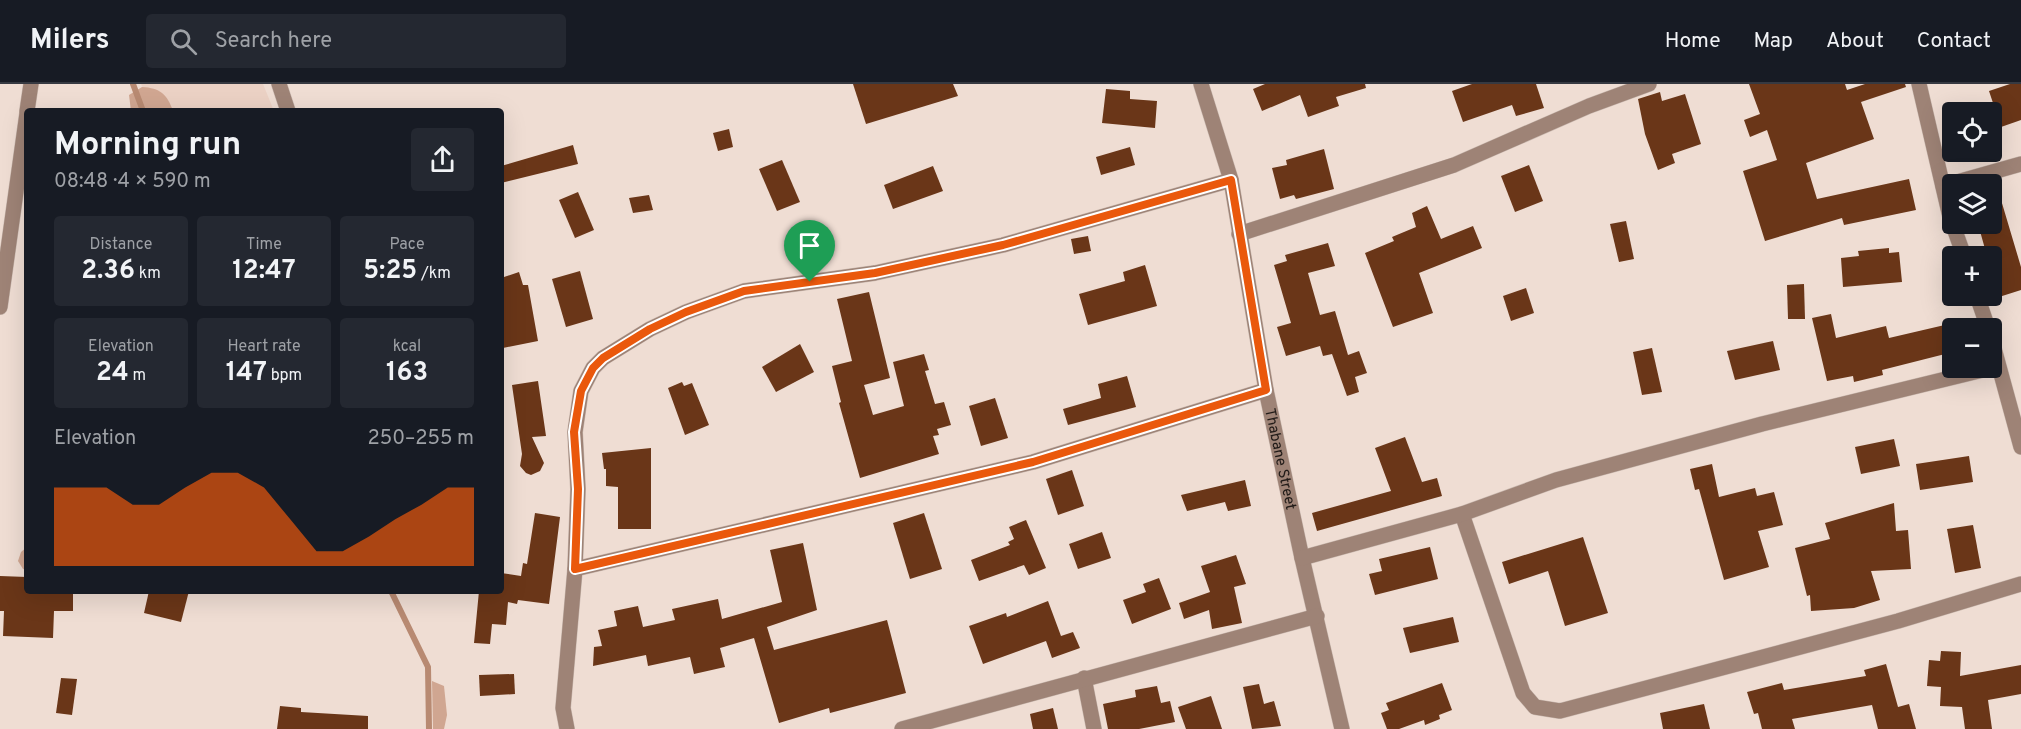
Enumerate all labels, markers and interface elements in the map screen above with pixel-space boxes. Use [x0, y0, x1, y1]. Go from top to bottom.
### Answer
search box [146, 14, 566, 68]
text: Milers [30, 23, 110, 59]
icon: search [167, 25, 200, 58]
text: Search here [215, 28, 332, 55]
text: Home [1665, 28, 1721, 55]
text: Map [1754, 28, 1793, 55]
text: About [1826, 28, 1884, 55]
text: Contact [1917, 28, 1991, 55]
map controls [1942, 102, 2002, 378]
button: locate [1942, 102, 2002, 162]
text: Morning run [54, 125, 241, 167]
button: share [411, 128, 474, 191]
text: 08:48 · 4 × 590 m [54, 169, 211, 195]
button: layers [1942, 174, 2002, 234]
pin [784, 220, 835, 282]
icon: arrive [793, 229, 826, 262]
text: Distance [90, 235, 152, 255]
text: Time [246, 235, 282, 255]
text: Pace [389, 235, 425, 255]
button: + [1942, 246, 2002, 306]
text: 2.36 [81, 255, 135, 288]
text: 12:47 [232, 255, 296, 288]
text: 5:25 [363, 255, 417, 288]
text: km [135, 264, 161, 284]
text: /km [417, 264, 451, 284]
button: − [1942, 318, 2002, 378]
text: Elevation [88, 337, 154, 357]
text: Heart rate [227, 337, 301, 357]
text: kcal [393, 337, 421, 357]
text: 24 [96, 357, 129, 390]
text: 147 [226, 357, 267, 390]
text: 163 [386, 357, 428, 390]
text: m [129, 366, 146, 386]
text: bpm [267, 366, 302, 386]
street label: Thabane Street [1259, 407, 1299, 512]
text: Elevation [54, 426, 136, 452]
text: 250–255 m [368, 426, 474, 452]

